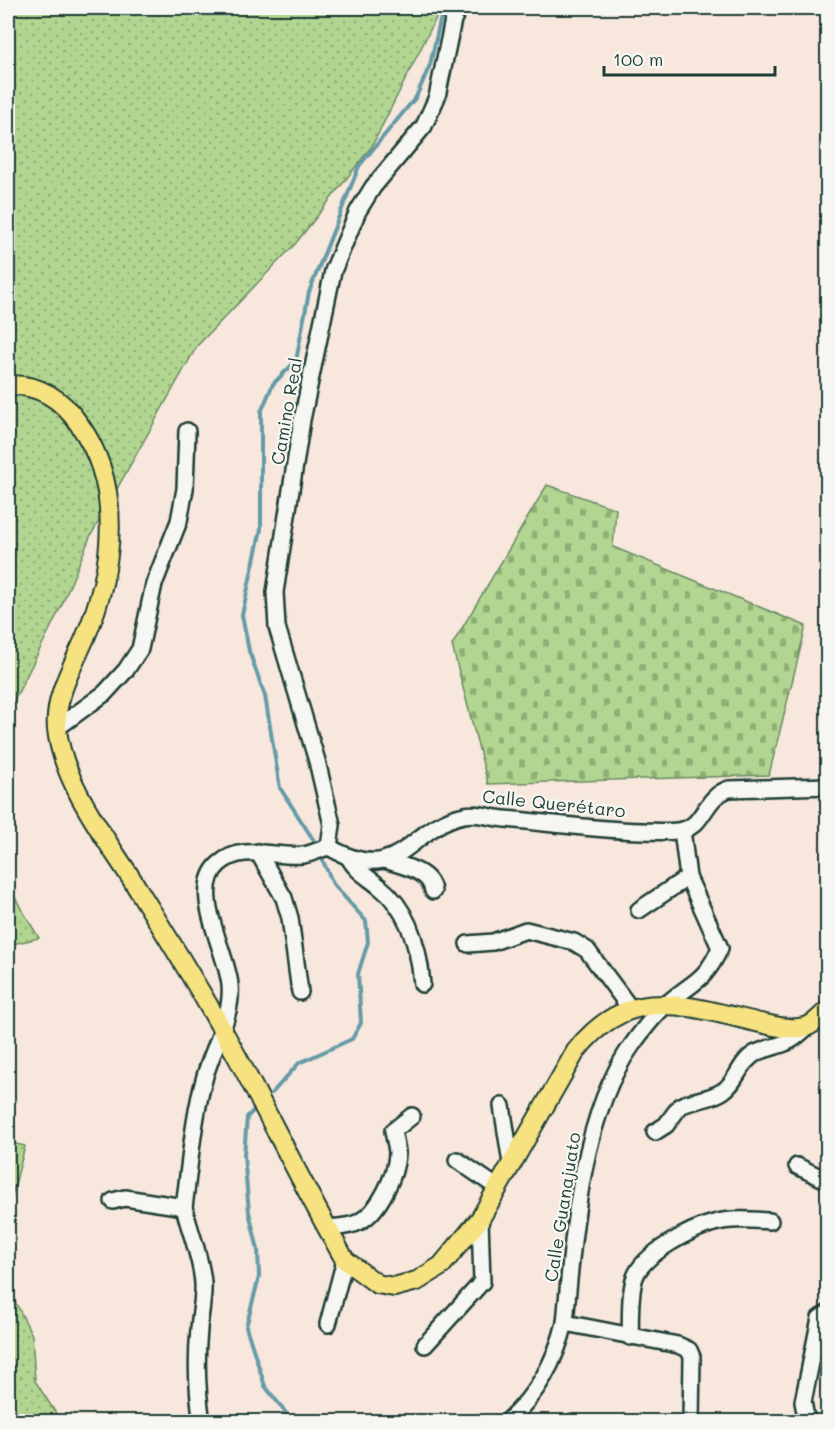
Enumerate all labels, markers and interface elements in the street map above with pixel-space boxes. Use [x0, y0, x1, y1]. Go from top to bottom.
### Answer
scale bar [604, 39, 775, 77]
text: 100 m [613, 47, 663, 71]
street label: Camino Real [265, 355, 307, 467]
street label: Calle Querétaro [481, 784, 627, 822]
street label: Calle Guanajuato [538, 1130, 586, 1284]

